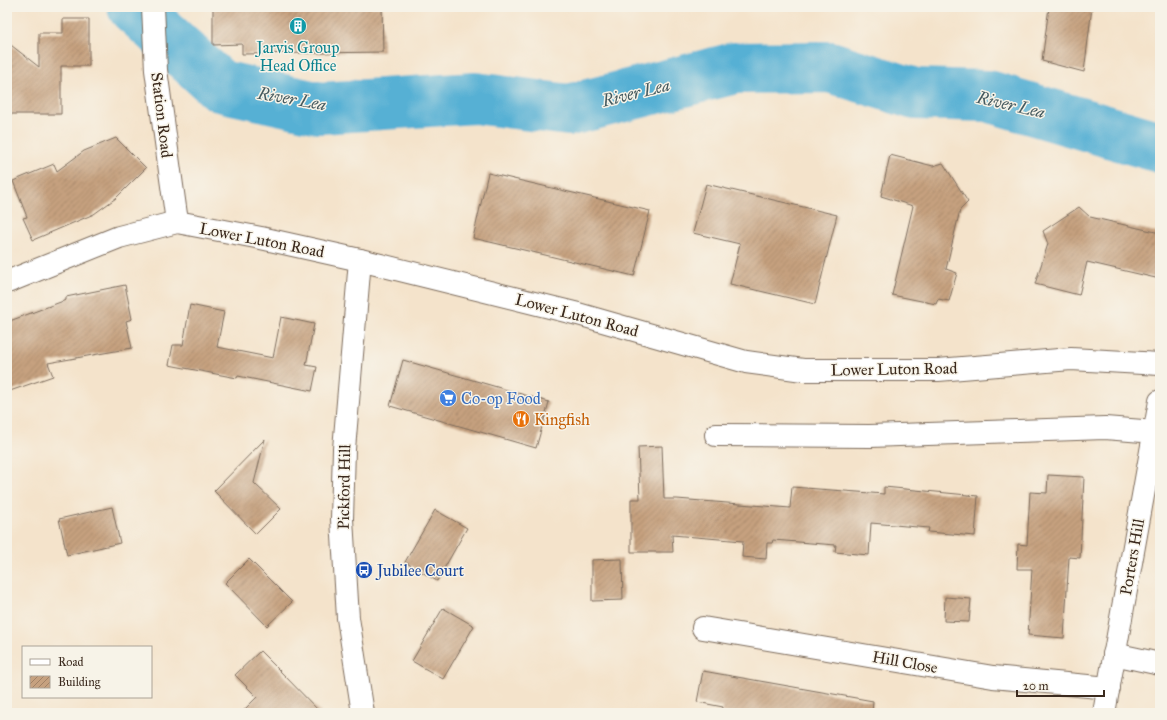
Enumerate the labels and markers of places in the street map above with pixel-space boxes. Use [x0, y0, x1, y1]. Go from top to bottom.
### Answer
building icon: Jarvis Group Head Office [288, 16, 308, 36]
place label: Jarvis Group Head Office [255, 38, 339, 75]
supermarket icon: Co-op Food [438, 388, 458, 408]
place label: Co-op Food [461, 389, 541, 408]
restaurant icon: Kingfish [511, 409, 531, 429]
place label: Kingfish [534, 410, 590, 430]
bus stop icon: Jubilee Court [354, 560, 374, 580]
place label: Jubilee Court [375, 561, 464, 581]

